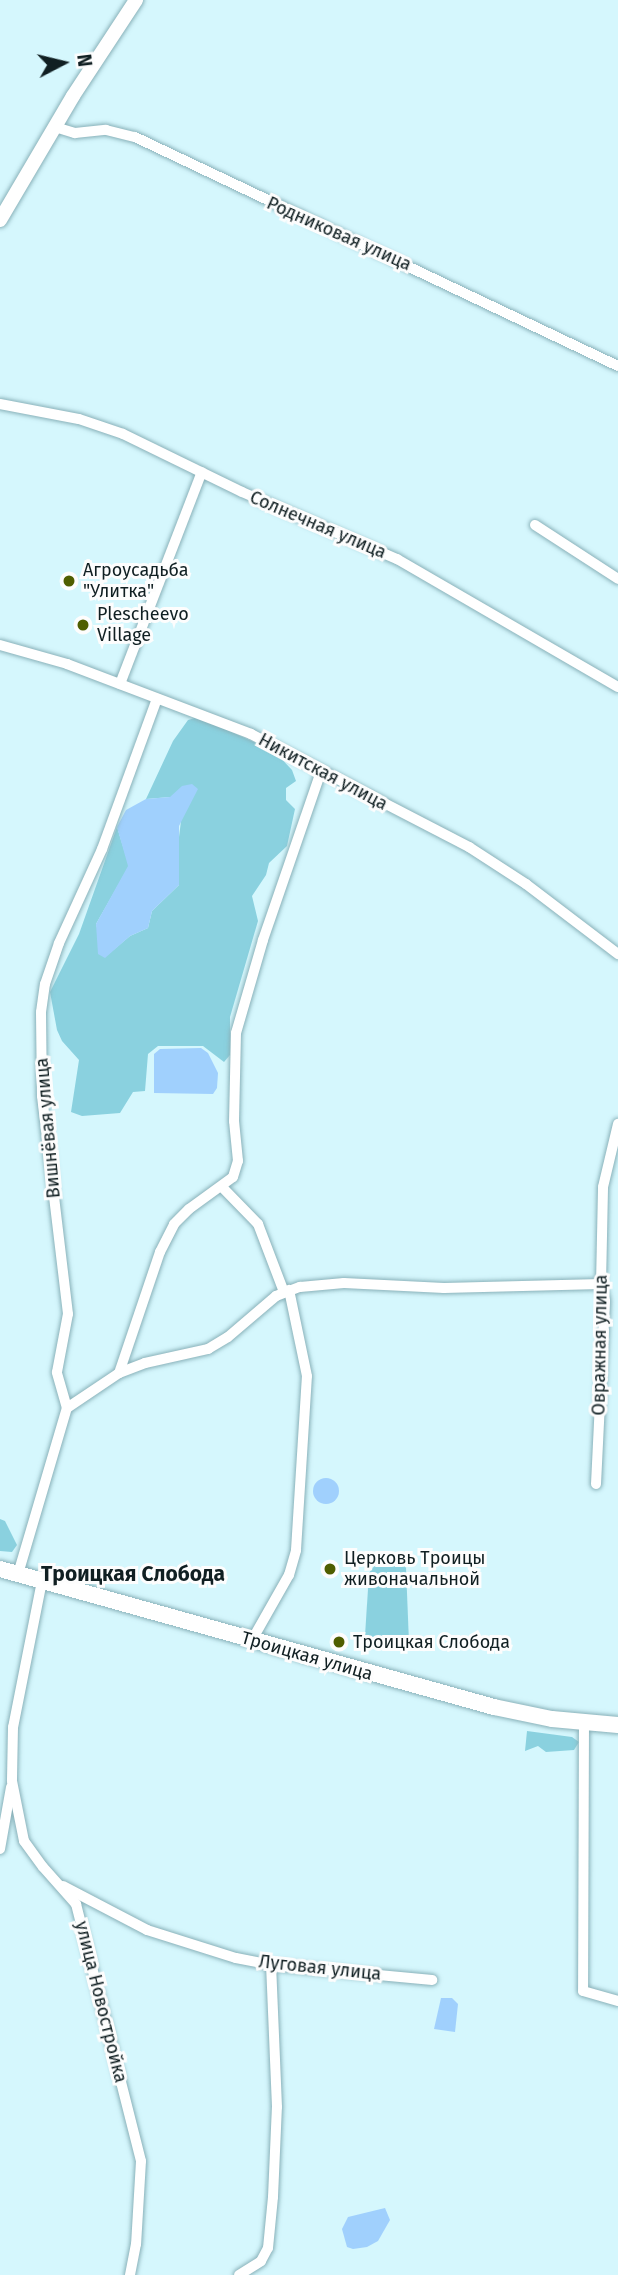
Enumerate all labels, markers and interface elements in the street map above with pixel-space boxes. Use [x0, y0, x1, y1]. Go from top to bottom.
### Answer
north arrow [28, 28, 98, 98]
text: N [72, 53, 97, 68]
street label: Родниковая улица [263, 192, 415, 276]
street label: Солнечная улица [247, 487, 389, 563]
place label: Агроусадьба "Улитка" [83, 560, 189, 602]
marker: Агроусадьба "Улитка" [61, 573, 77, 589]
place label: Plescheevo Village [97, 604, 189, 646]
marker: Plescheevo Village [75, 617, 91, 633]
street label: Никитская улица [255, 729, 391, 815]
street label: Вишнёвая улица [31, 1057, 65, 1199]
street label: Овражная улица [588, 1274, 612, 1416]
place label: Церковь Троицы живоначальной [344, 1548, 485, 1590]
district label: Троицкая Слобода [41, 1561, 225, 1587]
marker: Церковь Троицы живоначальной [322, 1561, 338, 1577]
street label: Троицкая улица [239, 1627, 375, 1685]
place label: Троицкая Слобода [353, 1631, 510, 1653]
marker: Троицкая Слобода [331, 1634, 347, 1650]
street label: улица Новостройка [70, 1919, 132, 2085]
street label: Луговая улица [258, 1951, 382, 1985]

